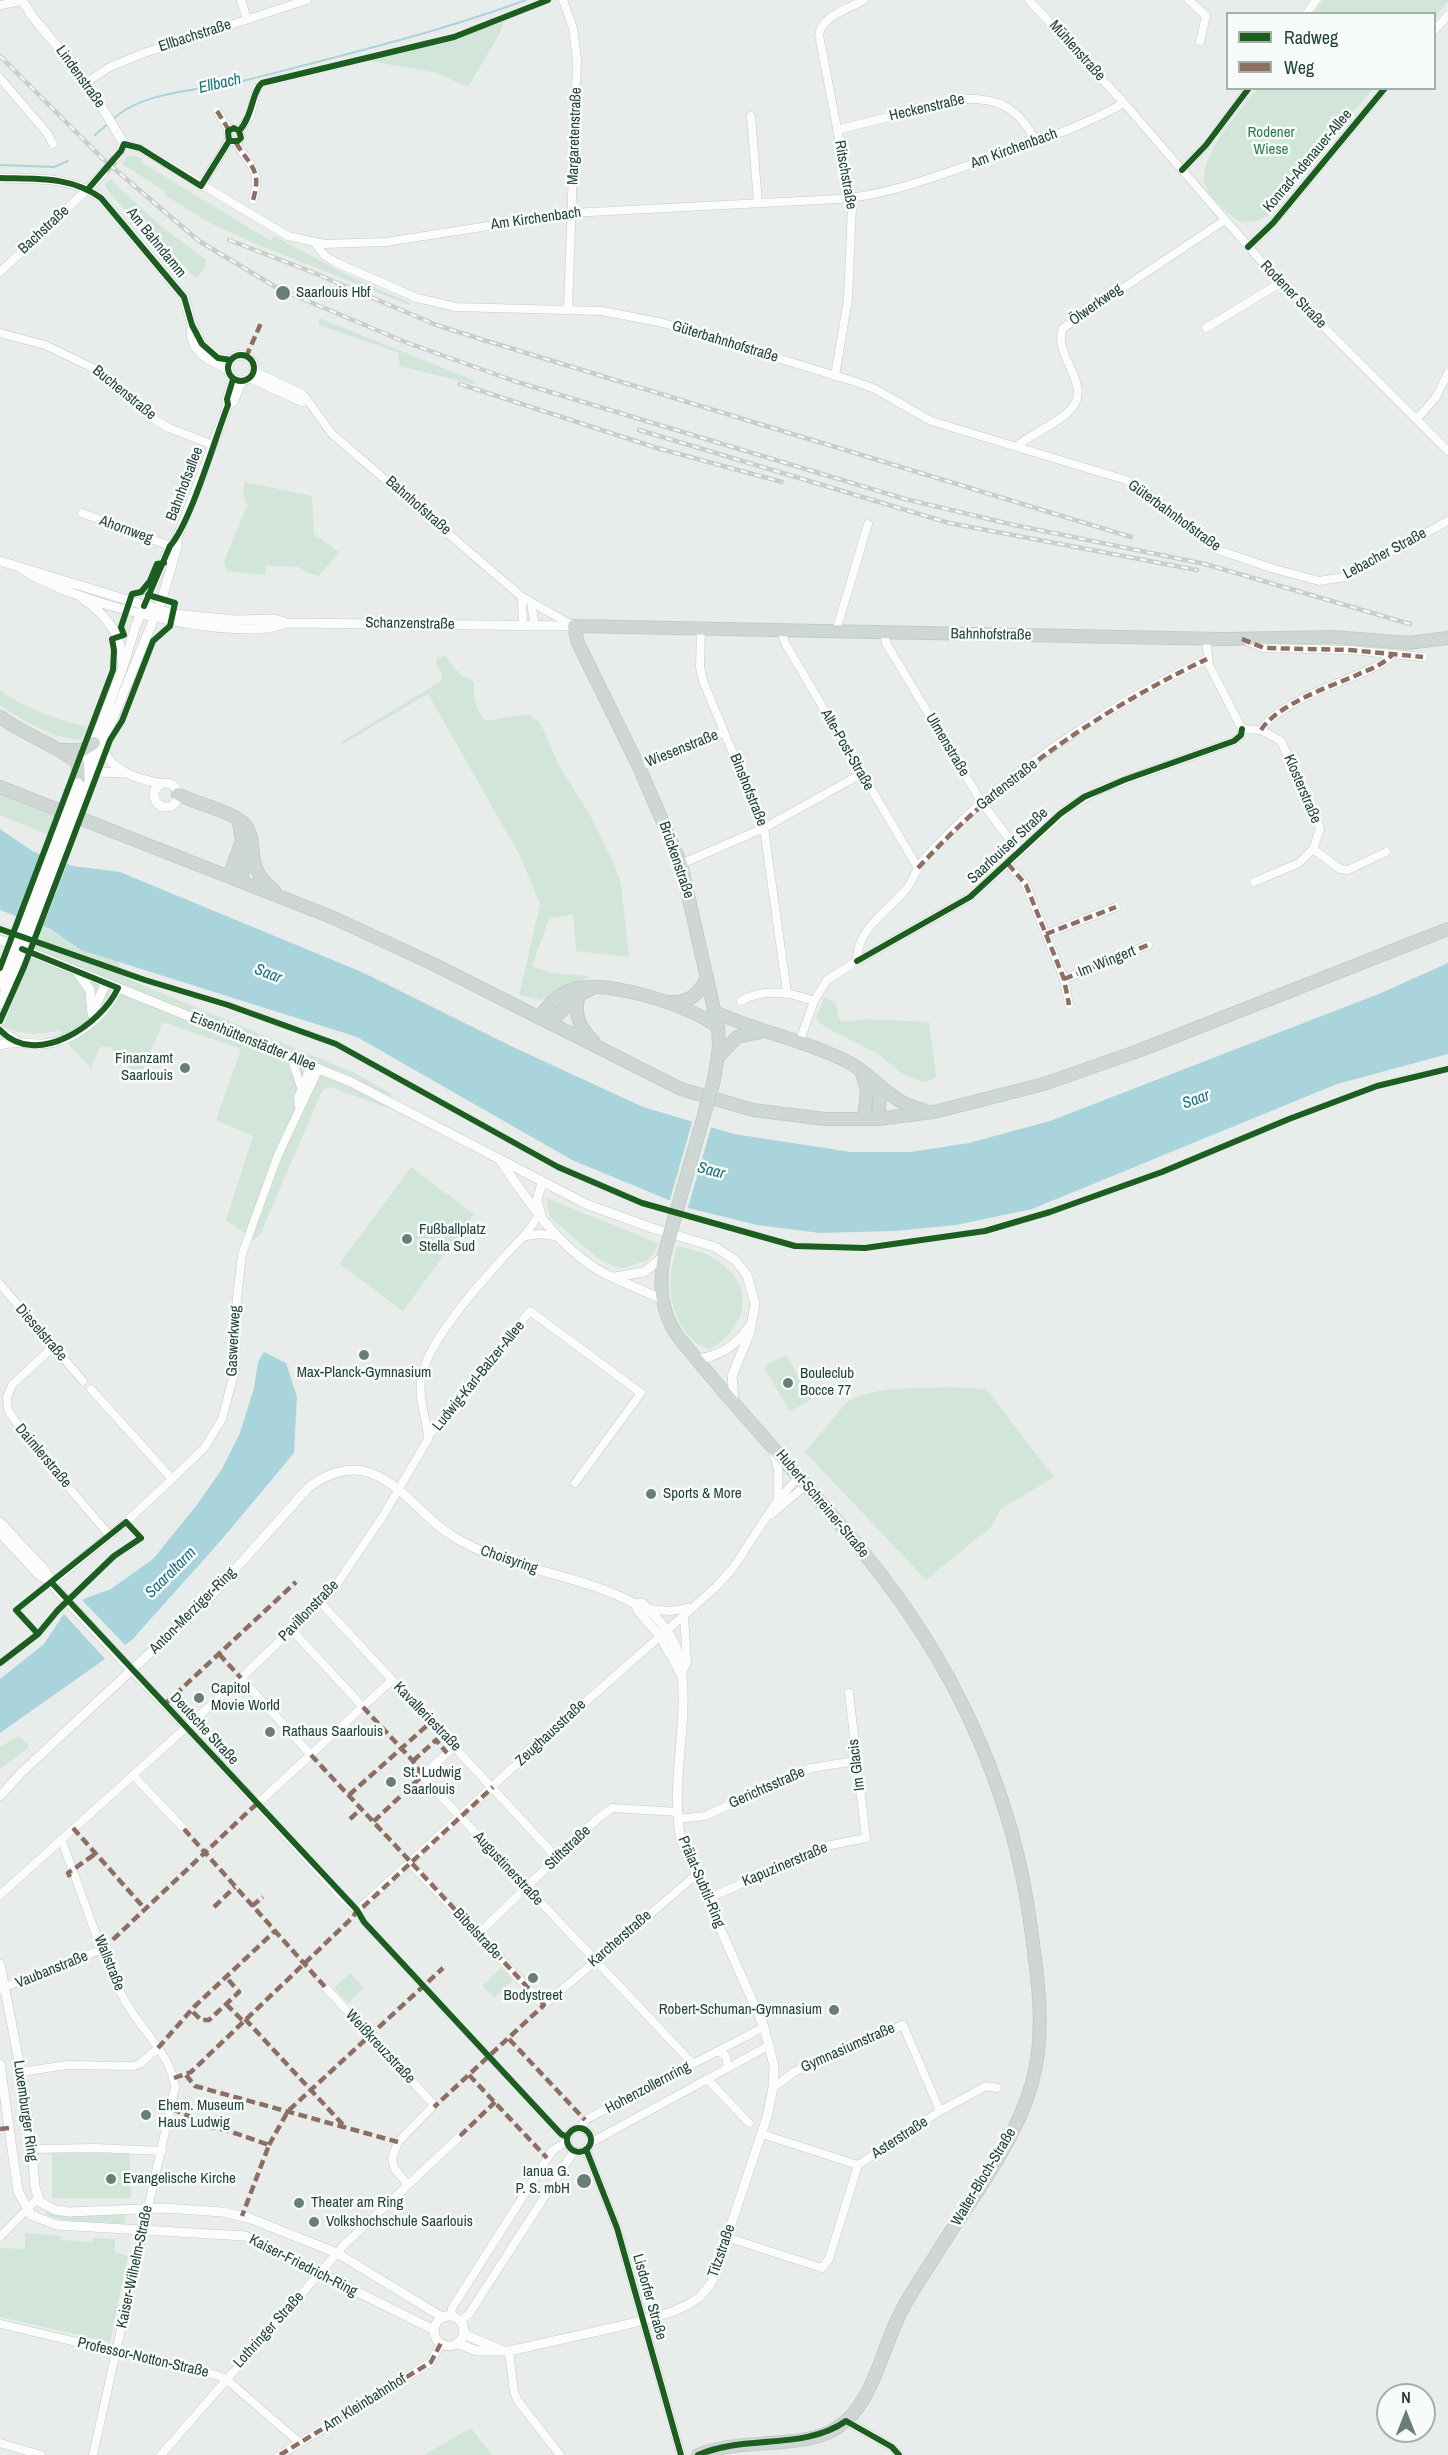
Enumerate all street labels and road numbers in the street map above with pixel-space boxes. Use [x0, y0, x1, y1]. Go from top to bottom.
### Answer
street label: Ellbachstraße [156, 16, 234, 56]
street label: Mühlenstraße [1045, 17, 1109, 85]
street label: Lindenstraße [51, 42, 109, 112]
street label: Margaretenstraße [564, 87, 586, 185]
street label: Heckenstraße [888, 91, 966, 125]
street label: Konrad-Adenauer-Allee [1260, 106, 1356, 216]
street label: Am Kirchenbach [968, 125, 1060, 173]
street label: Ritschstraße [830, 139, 860, 211]
street label: Bachstraße [15, 202, 73, 258]
street label: Am Bahndamm [122, 204, 190, 282]
street label: Am Kirchenbach [490, 204, 582, 234]
street label: Rodener Straße [1256, 257, 1330, 333]
street label: Ölwerkweg [1066, 280, 1126, 330]
street label: Güterbahnhofstraße [670, 317, 780, 367]
street label: Buchenstraße [89, 362, 159, 424]
street label: Bahnhofsallee [163, 444, 207, 524]
street label: Bahnhofstraße [382, 473, 454, 539]
street label: Güterbahnhofstraße [1124, 476, 1224, 556]
street label: Ahornweg [97, 512, 155, 548]
street label: Lebacher Straße [1340, 525, 1430, 583]
street label: Schanzenstraße [365, 614, 455, 634]
street label: Bahnhofstraße [951, 625, 1031, 645]
street label: Alte-Post-Straße [816, 706, 878, 794]
street label: Ulmenstraße [921, 710, 973, 780]
street label: Wiesenstraße [643, 726, 721, 772]
street label: Binshofstraße [725, 751, 771, 829]
street label: Klosterstraße [1279, 752, 1325, 826]
street label: Gartenstraße [973, 756, 1041, 814]
street label: Saarlouiser Straße [964, 804, 1052, 888]
street label: Brückenstraße [654, 819, 698, 901]
street label: Im Wingert [1076, 942, 1138, 982]
street label: Eisenhüttenstädter Allee [187, 1009, 319, 1075]
street label: Dieselstraße [11, 1301, 71, 1365]
street label: Gaswerkweg [223, 1305, 245, 1377]
street label: Ludwig-Karl-Balzer-Allee [429, 1317, 529, 1435]
street label: Daimlerstraße [11, 1420, 75, 1492]
street label: Hubert-Schreiner-Straße [772, 1446, 872, 1562]
street label: Choisyring [478, 1542, 540, 1578]
street label: Anton-Merziger-Ring [146, 1564, 240, 1658]
street label: Pavillonstraße [275, 1576, 343, 1646]
street label: Kavalleriestraße [389, 1679, 465, 1755]
street label: Deutsche Straße [166, 1689, 242, 1769]
street label: Zeughausstraße [512, 1696, 590, 1770]
street label: Im Glacis [845, 1738, 869, 1792]
street label: Gerichtsstraße [726, 1763, 808, 1813]
street label: Stiftstraße [541, 1822, 595, 1874]
street label: Augustinerstraße [469, 1828, 547, 1910]
street label: Prälat-Subtil-Ring [674, 1833, 728, 1931]
street label: Kapuzinerstraße [740, 1839, 830, 1891]
street label: Bibelstraße [449, 1905, 505, 1963]
street label: Karcherstraße [585, 1907, 655, 1971]
street label: Wallstraße [90, 1933, 128, 1993]
street label: Vaubanstraße [13, 1947, 91, 1993]
street label: Weißkreuzstraße [341, 2006, 419, 2088]
street label: Gymnasiumstraße [798, 2019, 898, 2077]
street label: Hohenzollernring [602, 2058, 694, 2118]
street label: Luxemburger Ring [9, 2059, 41, 2163]
street label: Asterstraße [868, 2113, 932, 2163]
street label: Walter-Bloch-Straße [948, 2125, 1020, 2229]
street label: Kaiser-Wilhelm-Straße [113, 2204, 157, 2330]
street label: Titzstraße [705, 2222, 739, 2280]
street label: Kaiser-Friedrich-Ring [246, 2231, 360, 2301]
street label: Lisdorfer Straße [628, 2252, 670, 2342]
street label: Lothringer Straße [230, 2288, 308, 2372]
street label: Professor-Notton-Straße [76, 2334, 210, 2382]
street label: Am Kleinbahnhof [320, 2370, 410, 2436]

